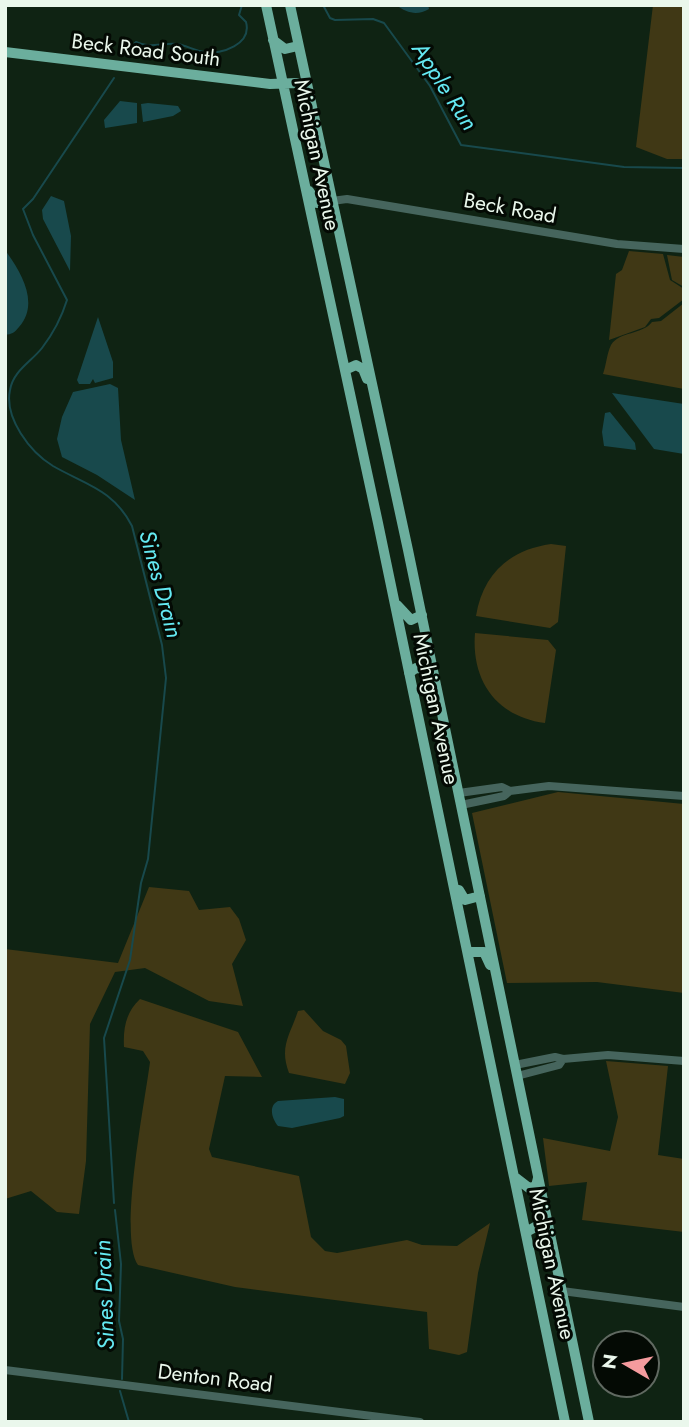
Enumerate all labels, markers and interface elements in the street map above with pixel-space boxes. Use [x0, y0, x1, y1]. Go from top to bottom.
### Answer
street label: Beck Road South [70, 26, 222, 74]
water label: Apple Run [403, 34, 486, 137]
street label: Michigan Avenue [286, 77, 348, 234]
street label: Beck Road [461, 185, 559, 231]
water label: Sines Drain [130, 526, 192, 642]
street label: Michigan Avenue [405, 631, 467, 788]
street label: Michigan Avenue [521, 1186, 583, 1343]
water label: Sines Drain [85, 1239, 123, 1351]
north arrow [591, 1329, 661, 1399]
text: N [595, 1352, 624, 1371]
street label: Denton Road [156, 1356, 274, 1400]

